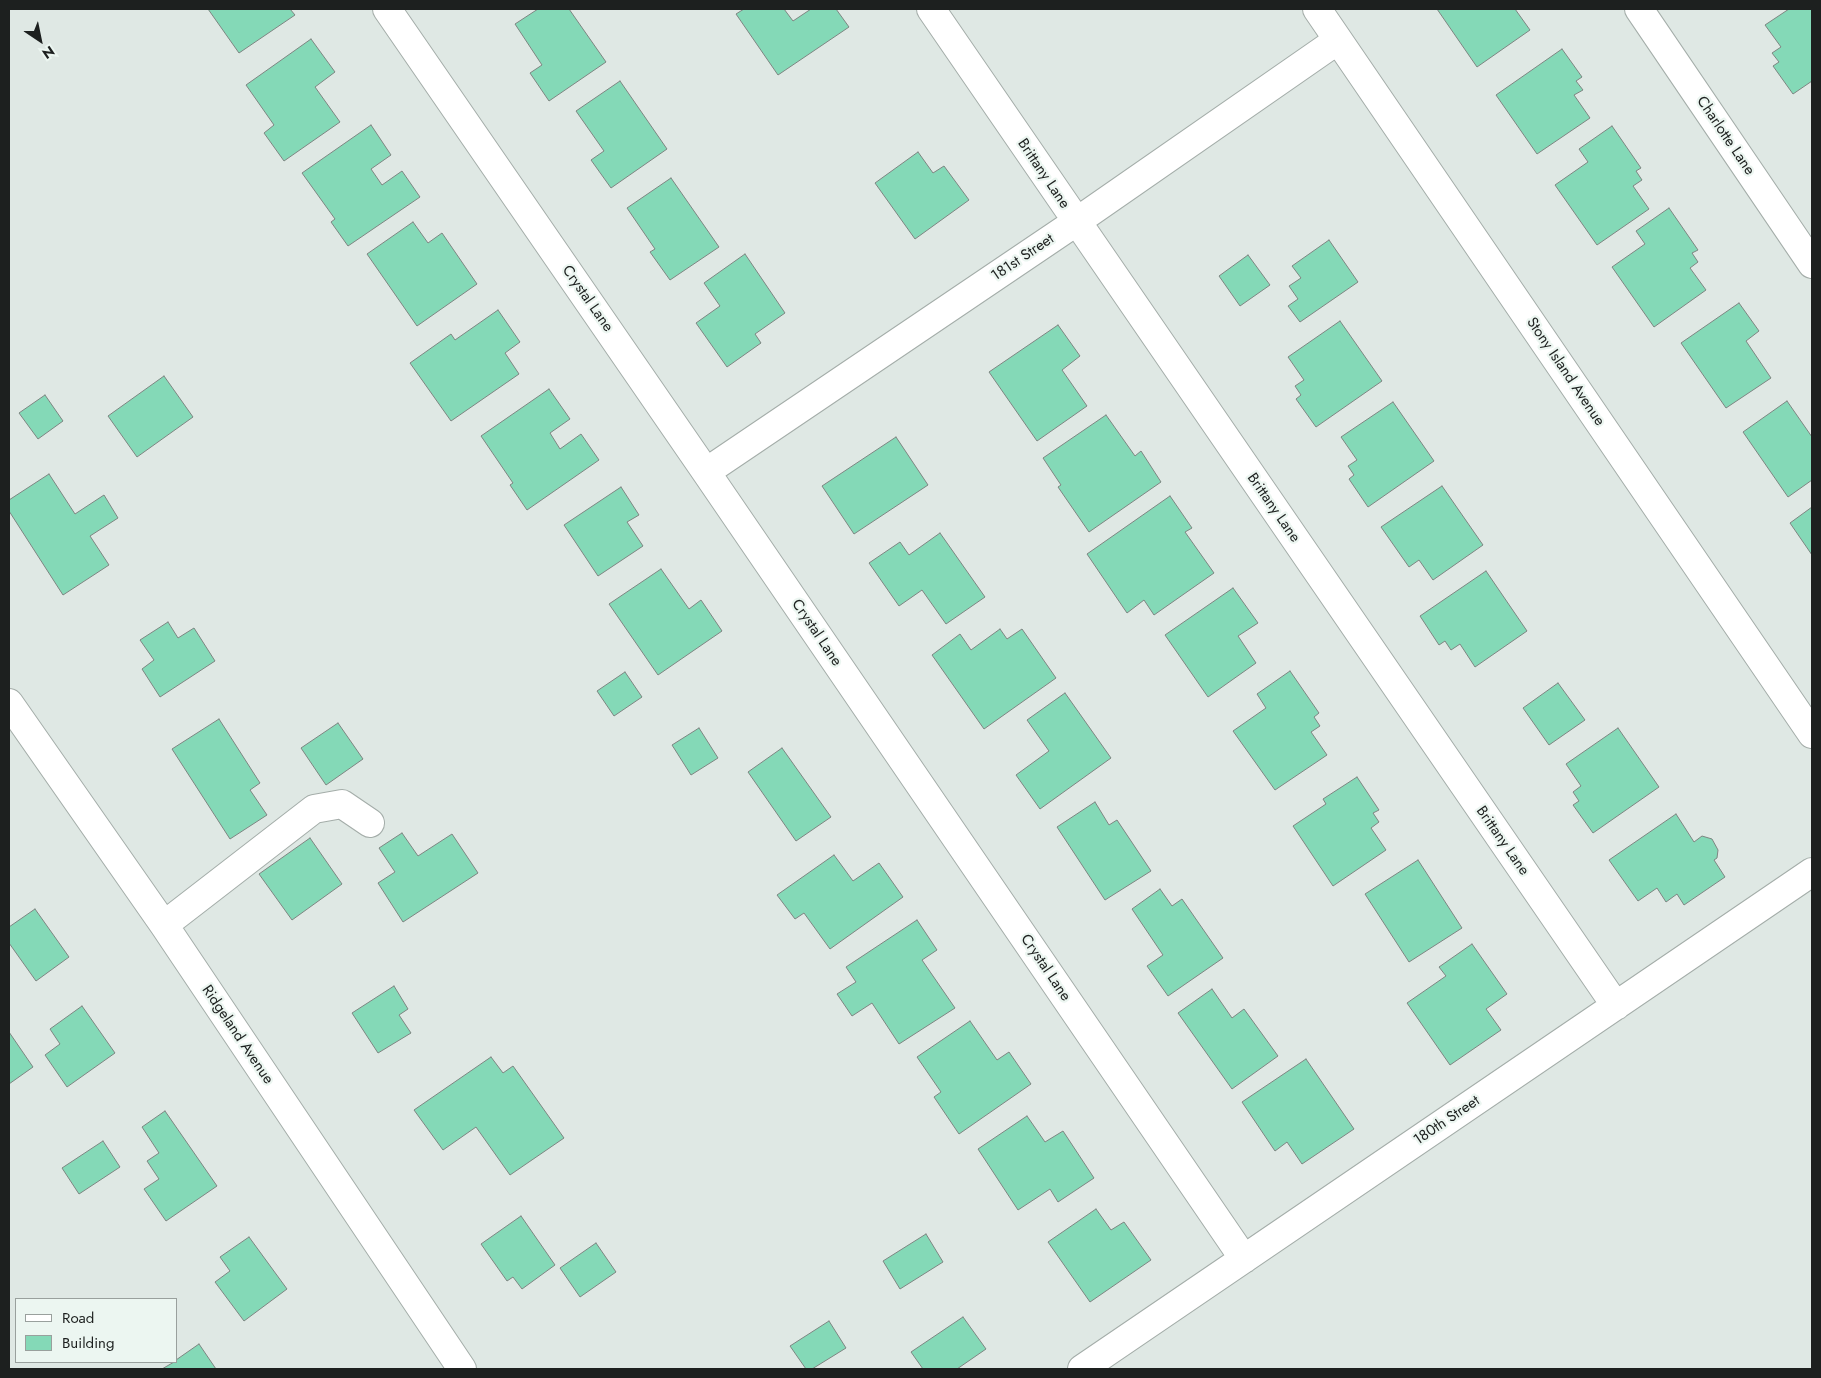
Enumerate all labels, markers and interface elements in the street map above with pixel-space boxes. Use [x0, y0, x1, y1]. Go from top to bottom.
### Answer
north arrow [15, 15, 65, 65]
text: N [38, 41, 59, 64]
street label: Charlotte Lane [1692, 93, 1758, 179]
street label: Brittany Lane [1013, 136, 1073, 212]
street label: 181st Street [988, 231, 1058, 285]
street label: Crystal Lane [558, 262, 616, 336]
street label: Stony Island Avenue [1522, 314, 1608, 430]
street label: Brittany Lane [1243, 470, 1303, 546]
street label: Crystal Lane [787, 596, 845, 670]
street label: Brittany Lane [1472, 803, 1532, 879]
street label: Crystal Lane [1016, 931, 1074, 1005]
street label: Ridgeland Avenue [197, 982, 277, 1088]
street label: 180th Street [1411, 1092, 1483, 1150]
legend [15, 1298, 178, 1363]
text: Road [62, 1307, 94, 1329]
text: Building [62, 1332, 114, 1354]

